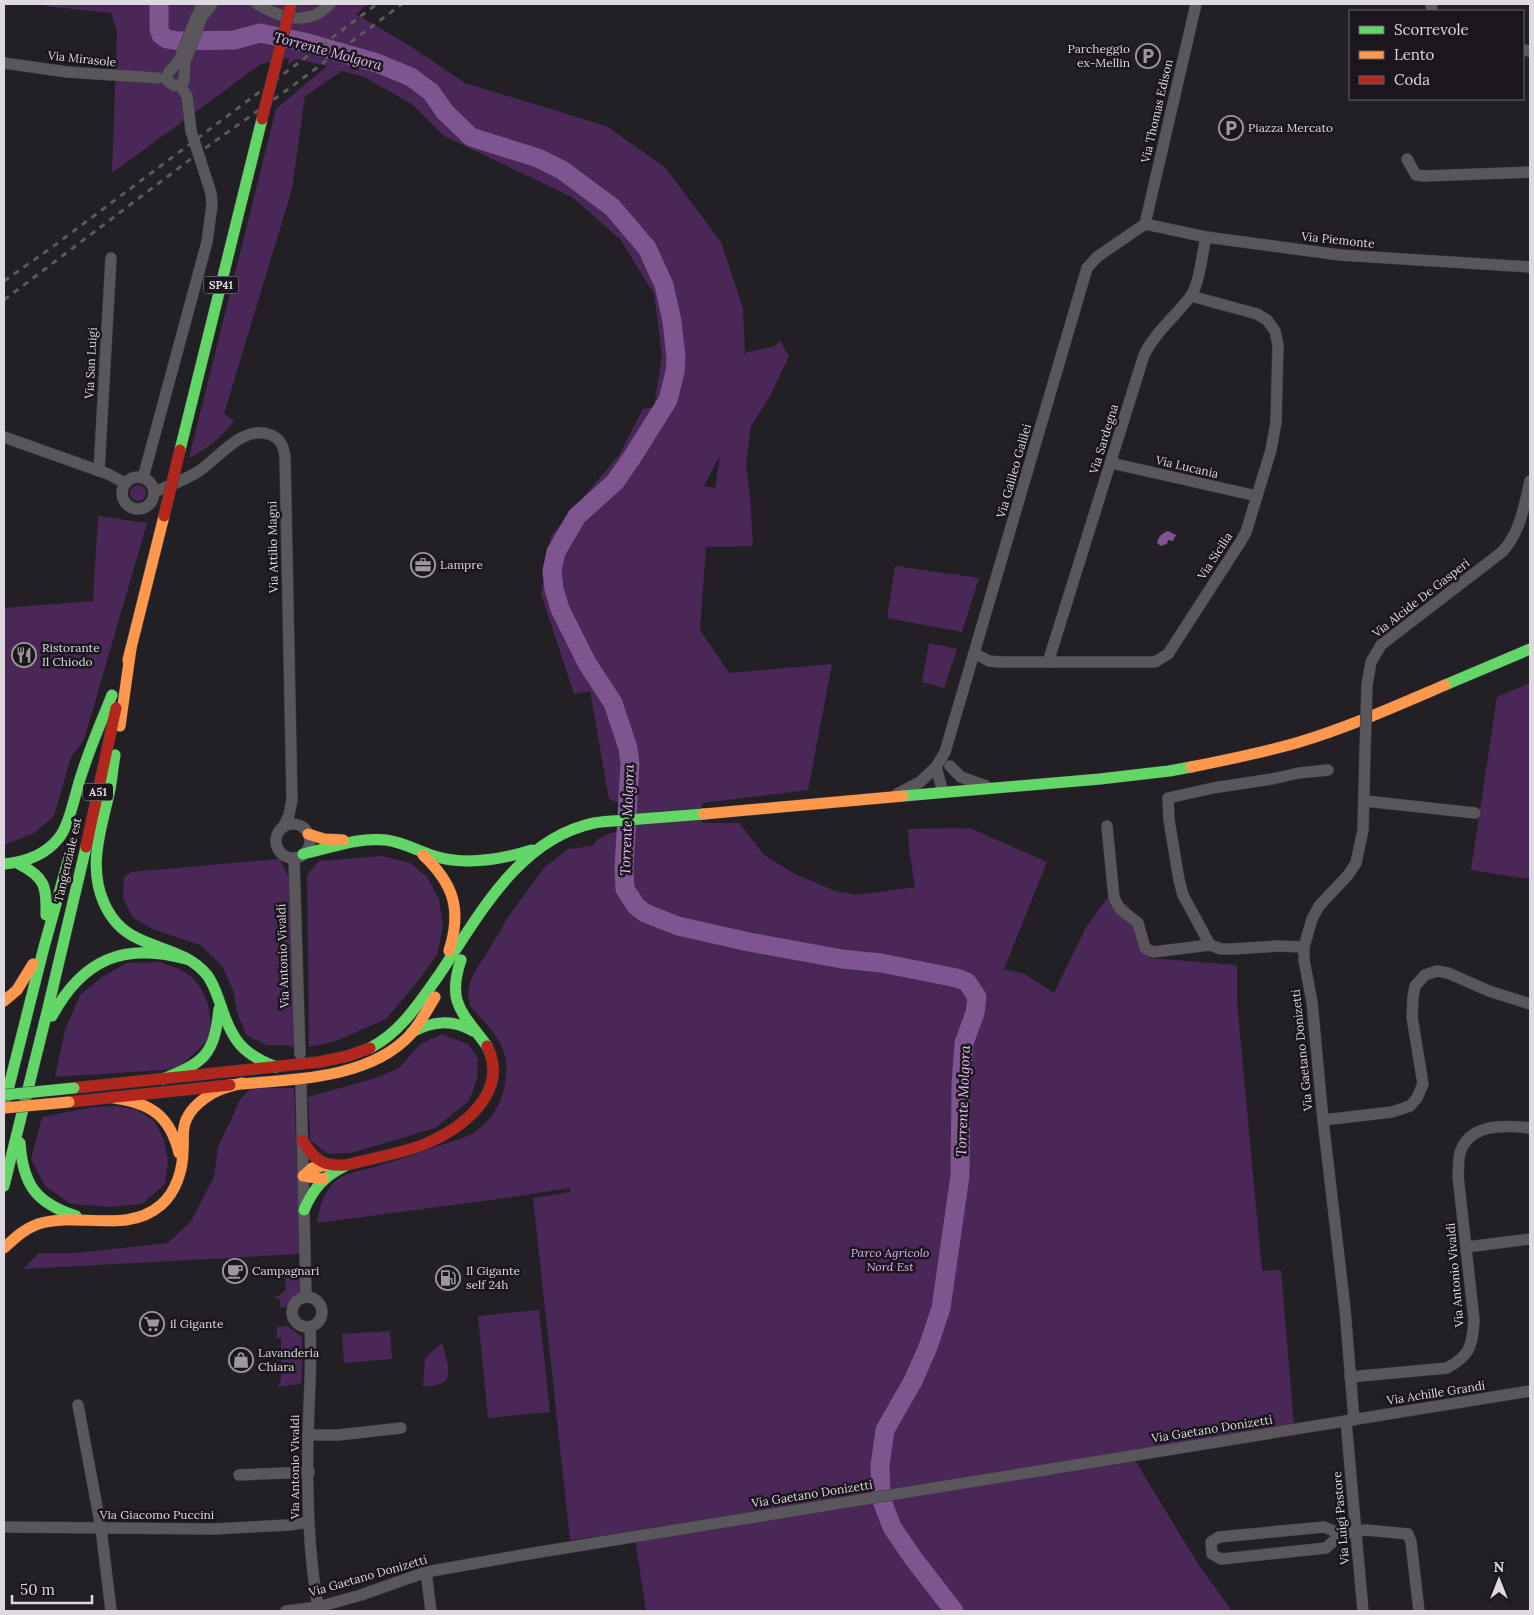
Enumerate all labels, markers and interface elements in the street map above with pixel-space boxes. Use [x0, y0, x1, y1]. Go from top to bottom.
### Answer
legend [1349, 10, 1524, 100]
text: Scorrevole [1394, 20, 1469, 39]
water label: Torrente Molgora [272, 28, 384, 74]
place label: Parcheggio ex-Mellin [1067, 41, 1130, 70]
parking icon: Parcheggio ex-Mellin [1135, 43, 1161, 69]
text: Lento [1394, 45, 1435, 64]
street label: Via Mirasole [46, 47, 117, 70]
street label: Via Thomas Edison [1137, 58, 1176, 165]
text: Coda [1394, 70, 1430, 89]
parking icon: Piazza Mercato [1218, 115, 1244, 141]
place label: Piazza Mercato [1248, 120, 1333, 135]
street label: Via Piemonte [1300, 228, 1376, 251]
road number: SP41 [204, 276, 238, 294]
street label: Via San Luigi [81, 327, 100, 400]
street label: Via Sardegna [1085, 402, 1121, 477]
street label: Via Galileo Galilei [993, 422, 1034, 521]
street label: Via Lucania [1153, 452, 1220, 481]
street label: Via Attilio Magni [264, 501, 281, 594]
street label: Via Sicilia [1193, 529, 1235, 583]
office icon: Lampre [410, 552, 436, 578]
street label: Via Alcide De Gasperi [1368, 555, 1472, 641]
place label: Lampre [440, 557, 483, 572]
place label: Ristorante Il Chiodo [42, 640, 100, 669]
restaurant icon: Ristorante Il Chiodo [11, 642, 37, 668]
water label: Torrente Molgora [616, 764, 638, 876]
road number: A51 [83, 784, 113, 800]
street label: Tangenziale est [50, 816, 85, 904]
street label: Via Antonio Vivaldi [273, 904, 292, 1010]
street label: Via Gaetano Donizetti [1288, 988, 1315, 1113]
water label: Torrente Molgora [952, 1045, 974, 1157]
street label: Via Antonio Vivaldi [1442, 1222, 1467, 1329]
park label: Parco Agricolo Nord Est [851, 1245, 929, 1274]
cafe icon: Campagnari [222, 1258, 248, 1284]
place label: Campagnari [252, 1263, 319, 1278]
place label: Il Gigante self 24h [466, 1263, 521, 1292]
fuel station icon: Il Gigante self 24h [435, 1265, 461, 1291]
supermarket icon: il Gigante [139, 1311, 165, 1337]
place label: il Gigante [170, 1316, 224, 1331]
place label: Lavanderia Chiara [258, 1345, 319, 1374]
shop icon: Lavanderia Chiara [228, 1347, 254, 1373]
street label: Via Achille Grandi [1385, 1377, 1486, 1408]
street label: Via Gaetano Donizetti [1149, 1412, 1273, 1446]
street label: Via Antonio Vivaldi [287, 1415, 302, 1520]
street label: Via Luigi Pastore [1329, 1470, 1352, 1566]
street label: Via Gaetano Donizetti [749, 1477, 873, 1511]
street label: Via Giacomo Puccini [99, 1507, 214, 1522]
street label: Via Gaetano Donizetti [306, 1551, 429, 1600]
north arrow [1474, 1555, 1524, 1605]
text: N [1494, 1558, 1505, 1576]
scale bar [12, 1572, 92, 1604]
text: 50 m [20, 1580, 55, 1599]

